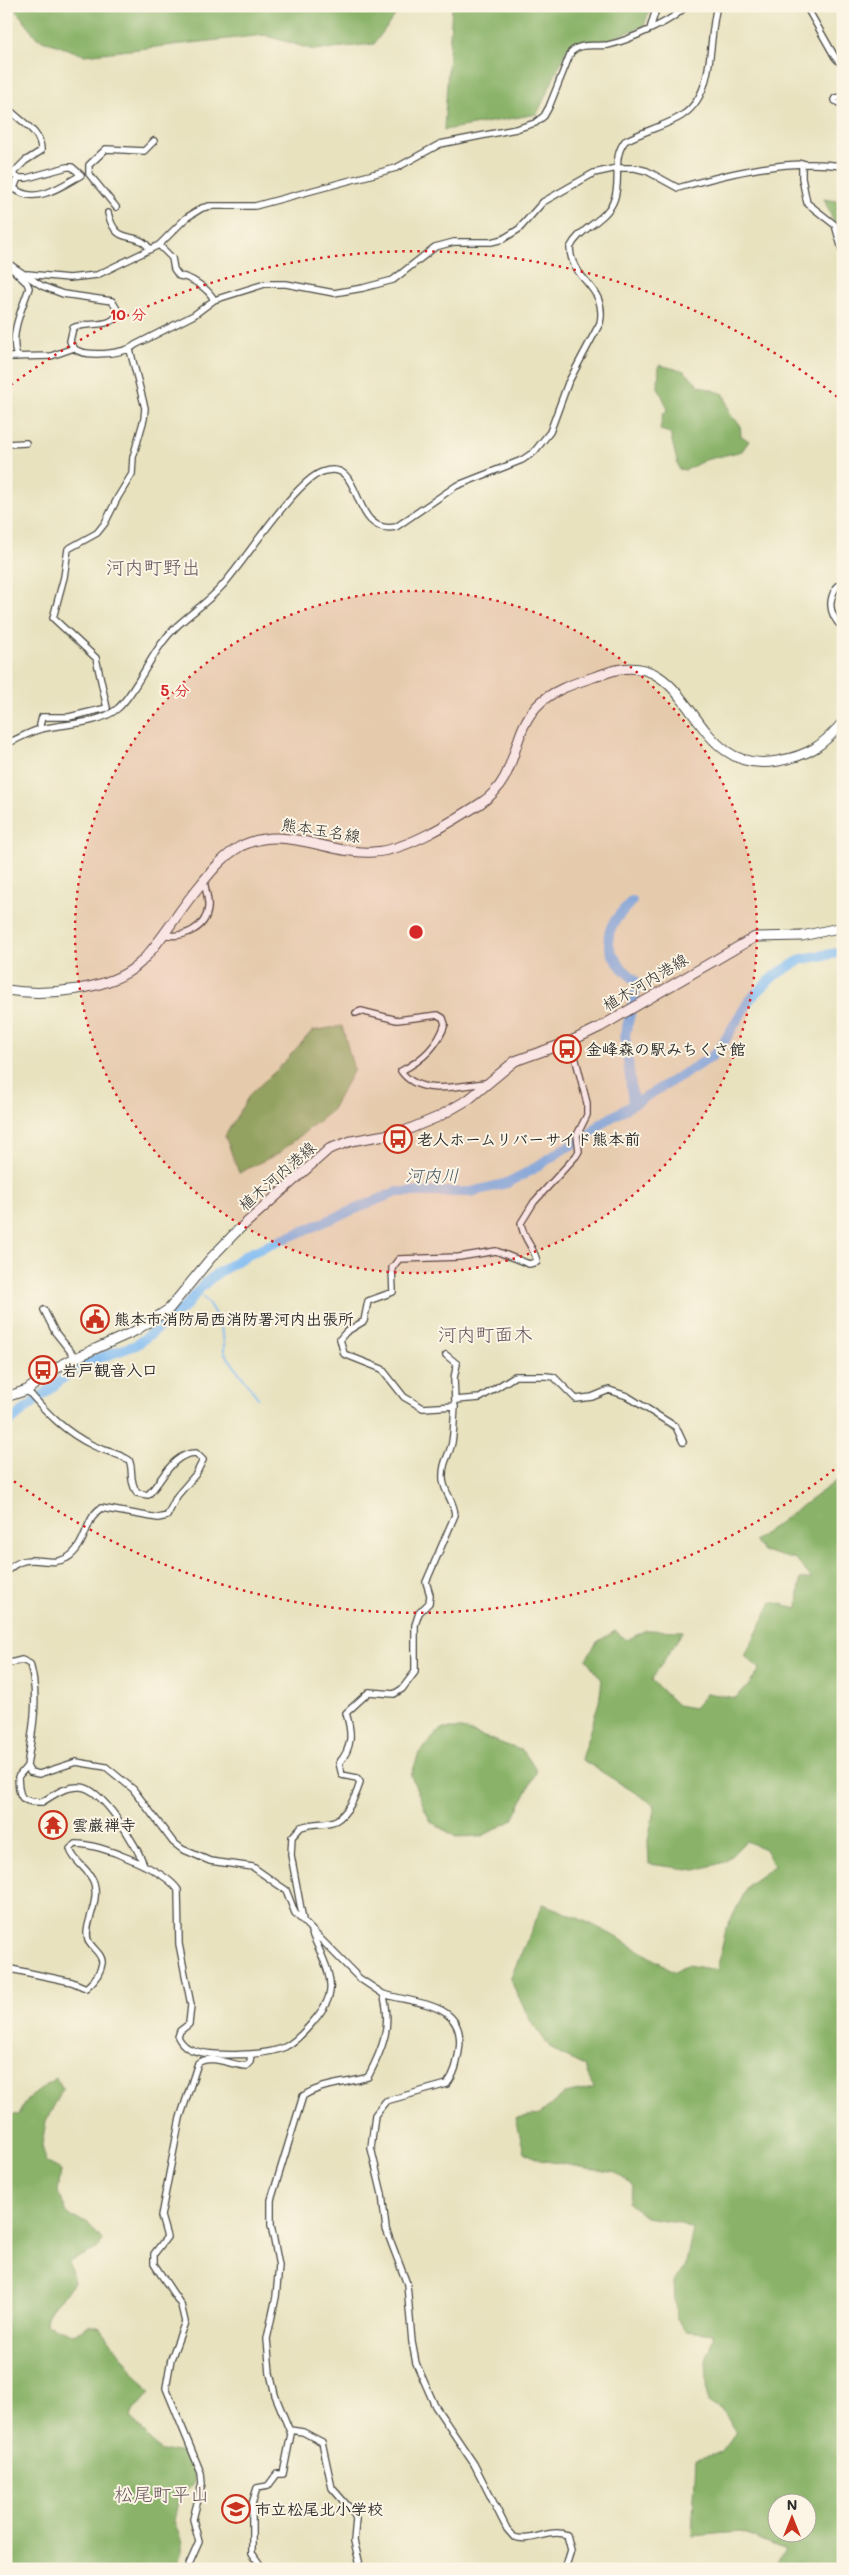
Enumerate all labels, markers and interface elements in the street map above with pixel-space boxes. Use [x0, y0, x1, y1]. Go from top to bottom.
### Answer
text: 10 分 [110, 304, 146, 324]
district label: 河内町野出 [105, 554, 201, 579]
text: 5 分 [160, 680, 190, 700]
street label: 熊本玉名線 [280, 813, 362, 846]
centre of rings [407, 923, 425, 941]
street label: 植木河内港線 [598, 948, 691, 1015]
bus stop icon: 金峰森の駅みちくさ館 [552, 1034, 582, 1064]
place label: 金峰森の駅みちくさ館 [586, 1038, 746, 1059]
bus stop icon: 老人ホームリバーサイド熊本前 [383, 1124, 413, 1154]
place label: 老人ホームリバーサイド熊本前 [417, 1128, 640, 1149]
street label: 植木河内港線 [234, 1136, 320, 1215]
water label: 河内川 [405, 1163, 459, 1187]
public building icon: 熊本市消防局西消防署河内出張所 [80, 1304, 110, 1334]
place label: 熊本市消防局西消防署河内出張所 [114, 1308, 354, 1329]
district label: 河内町面木 [437, 1321, 533, 1346]
bus stop icon: 岩戸観音入口 [28, 1355, 58, 1385]
place label: 岩戸観音入口 [62, 1359, 158, 1380]
temple icon: 雲巌禅寺 [38, 1810, 68, 1840]
place label: 雲巌禅寺 [72, 1814, 136, 1835]
district label: 松尾町平山 [114, 2481, 210, 2506]
north arrow [766, 2492, 816, 2542]
school or university icon: 市立松尾北小学校 [221, 2494, 251, 2524]
text: N [787, 2495, 797, 2514]
place label: 市立松尾北小学校 [255, 2498, 383, 2519]

